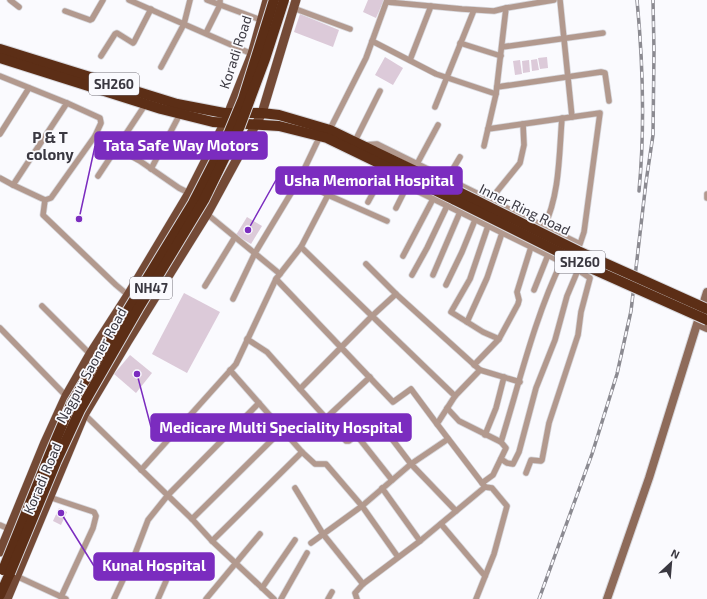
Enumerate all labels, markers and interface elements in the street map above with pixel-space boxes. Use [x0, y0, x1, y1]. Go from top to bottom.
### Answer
street label: Koradi Road [215, 13, 255, 91]
road number: SH260 [89, 73, 139, 95]
district label: P & T colony [26, 128, 74, 164]
callout: Tata Safe Way Motors [95, 132, 267, 159]
text: Tata Safe Way Motors [103, 136, 259, 155]
callout: Usha Memorial Hospital [276, 167, 462, 194]
text: Usha Memorial Hospital [284, 171, 454, 189]
street label: Inner Ring Road [477, 180, 573, 238]
road number: SH260 [555, 251, 605, 273]
road number: NH47 [130, 277, 172, 299]
street label: Nagpur Saoner Road [52, 304, 130, 426]
callout: Medicare Multi Speciality Hospital [151, 414, 411, 441]
text: Medicare Multi Speciality Hospital [159, 418, 403, 437]
street label: Koradi Road [19, 440, 65, 516]
north arrow [651, 543, 691, 583]
text: N [669, 546, 682, 561]
callout: Kunal Hospital [94, 553, 214, 580]
text: Kunal Hospital [102, 556, 206, 574]

